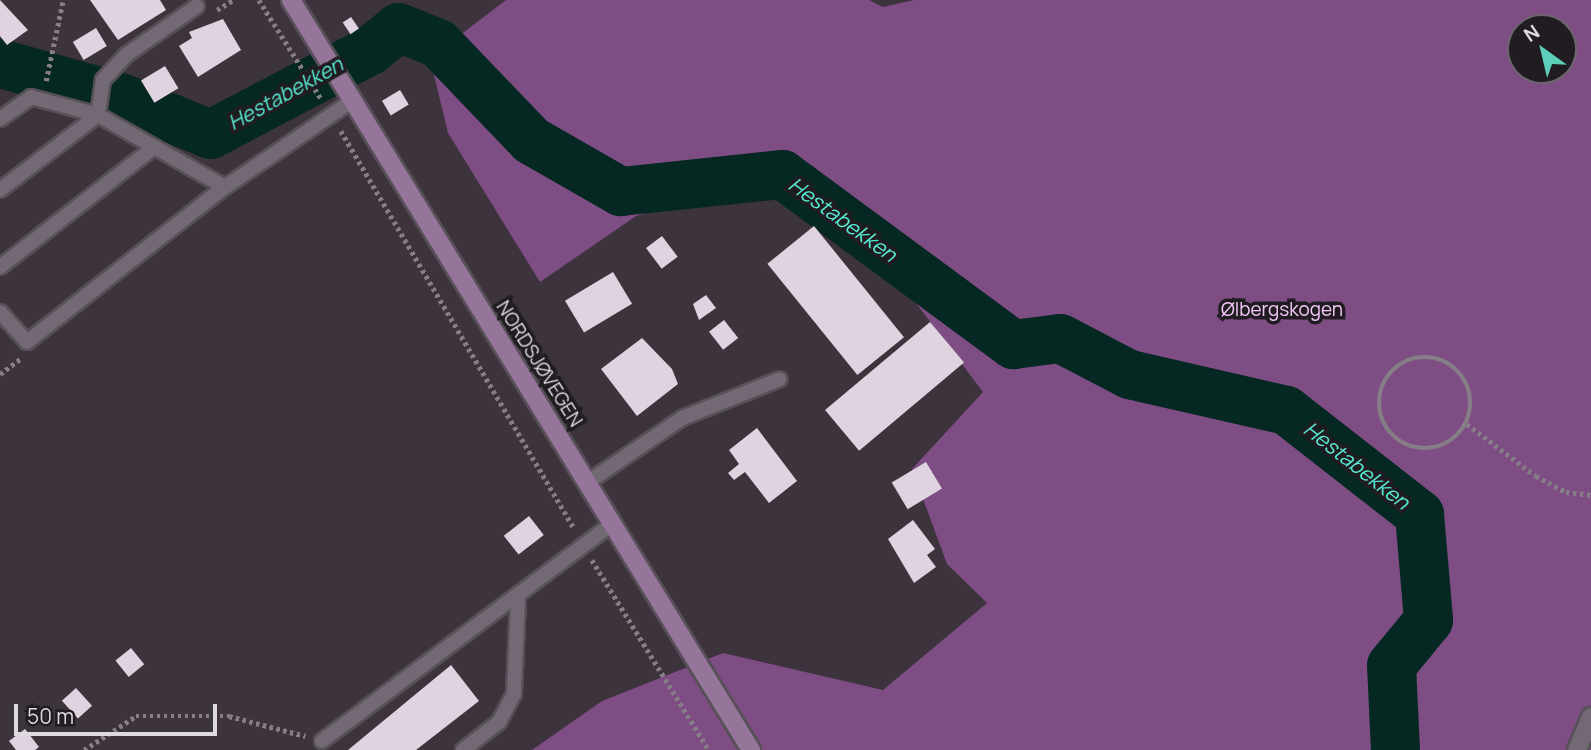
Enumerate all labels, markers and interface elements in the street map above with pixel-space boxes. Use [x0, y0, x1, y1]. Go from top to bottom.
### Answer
north arrow [1507, 14, 1577, 84]
text: N [1518, 19, 1544, 48]
water label: Hestabekken [223, 51, 347, 135]
water label: Hestabekken [784, 171, 902, 267]
street label: NORDSJØVEGEN [491, 297, 587, 431]
park label: Ølbergskogen [1221, 299, 1343, 321]
water label: Hestabekken [1299, 416, 1415, 514]
scale bar [18, 690, 220, 734]
text: 50 m [27, 702, 74, 730]

